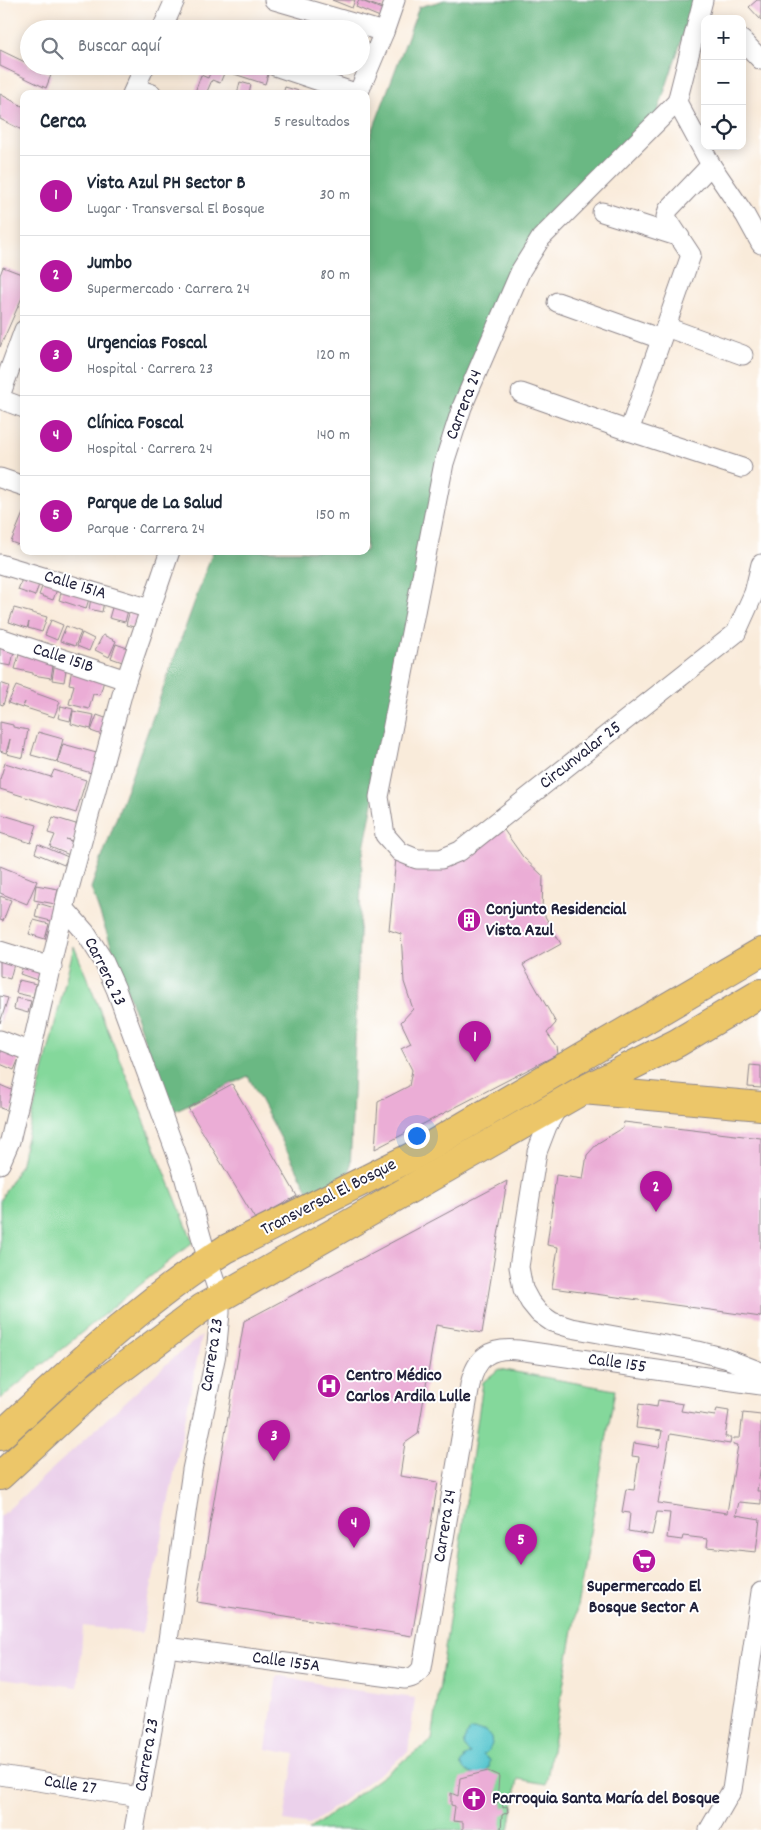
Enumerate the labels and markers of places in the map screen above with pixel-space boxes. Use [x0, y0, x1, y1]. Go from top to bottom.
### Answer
place label: Conjunto Residencial Vista Azul [486, 898, 627, 944]
building icon: Conjunto Residencial Vista Azul [456, 907, 482, 933]
pin: 1 [459, 1021, 491, 1062]
pin: 2 [640, 1171, 672, 1212]
place label: Centro Médico Carlos Ardila Lulle [346, 1364, 471, 1410]
hospital icon: Centro Médico Carlos Ardila Lulle [316, 1373, 342, 1399]
pin: 3 [258, 1420, 290, 1461]
pin: 4 [338, 1507, 370, 1548]
pin: 5 [505, 1524, 537, 1565]
supermarket icon: Supermercado El Bosque Sector A [631, 1548, 657, 1574]
place label: Supermercado El Bosque Sector A [587, 1575, 702, 1621]
church icon: Parroquia Santa María del Bosque [461, 1786, 487, 1812]
place label: Parroquia Santa María del Bosque [492, 1787, 720, 1812]

